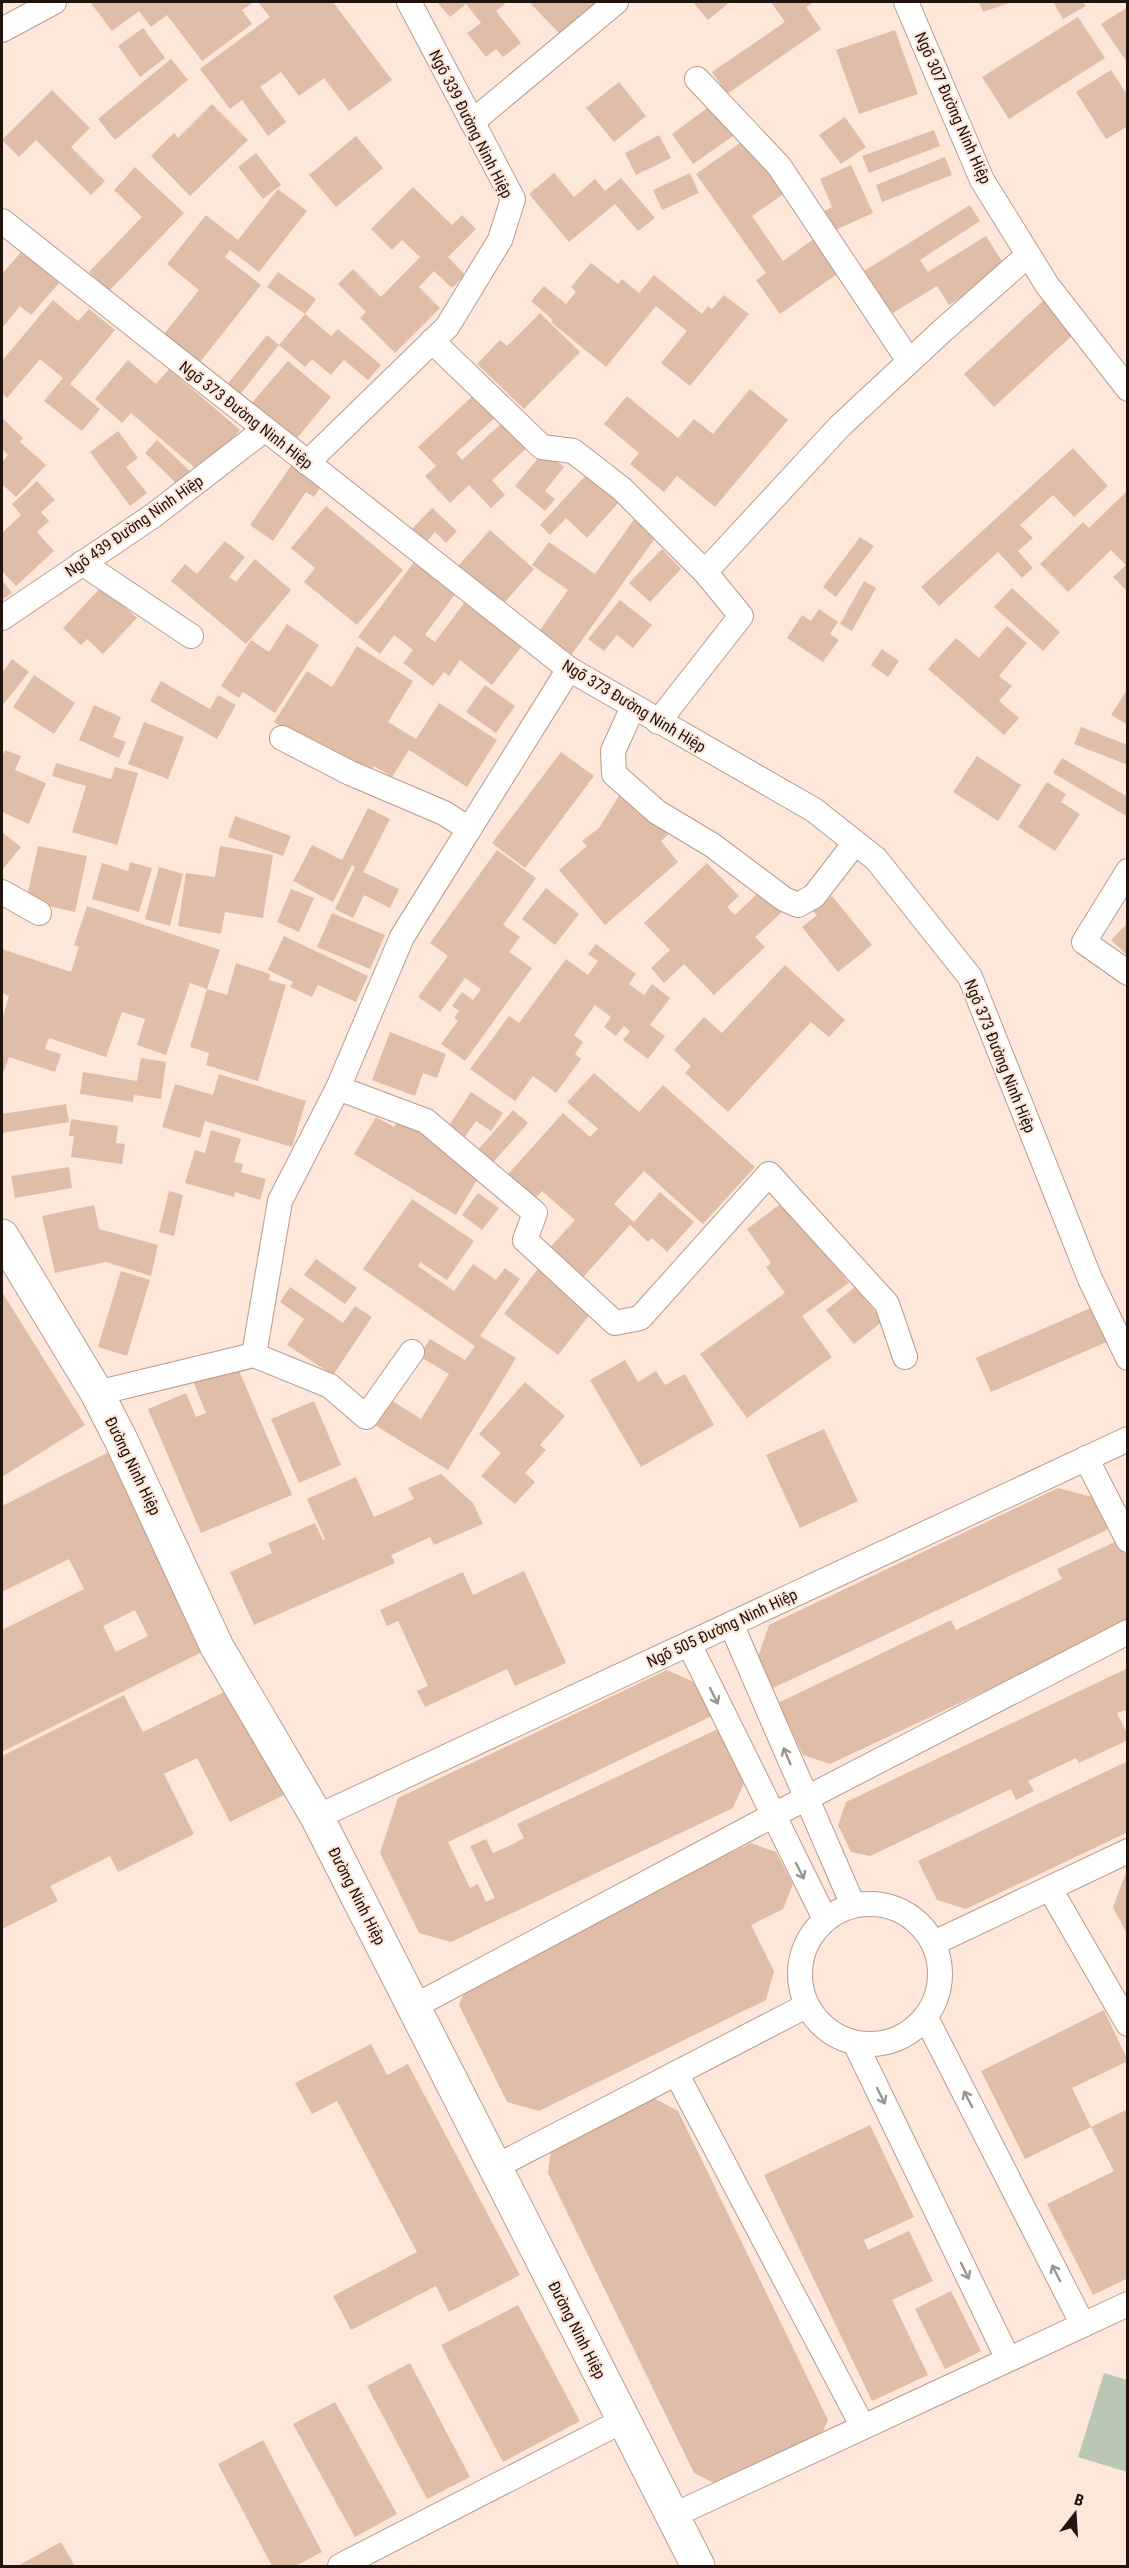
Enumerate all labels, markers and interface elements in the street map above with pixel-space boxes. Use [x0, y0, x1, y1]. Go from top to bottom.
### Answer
street label: Ngõ 307 Đường Ninh Hiệp [911, 29, 995, 187]
street label: Ngõ 339 Đường Ninh Hiệp [425, 47, 517, 202]
street label: Ngõ 373 Đường Ninh Hiệp [175, 357, 317, 473]
street label: Ngõ 439 Đường Ninh Hiệp [61, 471, 207, 581]
street label: Ngõ 373 Đường Ninh Hiệp [559, 656, 709, 756]
street label: Ngõ 373 Đường Ninh Hiệp [960, 976, 1040, 1136]
street label: Đường Ninh Hiệp [101, 1414, 165, 1518]
street label: Ngõ 505 Đường Ninh Hiệp [644, 1585, 800, 1671]
one-way arrow [709, 1687, 721, 1705]
one-way arrow [781, 1747, 793, 1765]
street label: Đường Ninh Hiệp [324, 1844, 390, 1948]
one-way arrow [795, 1862, 807, 1880]
one-way arrow [875, 2086, 887, 2104]
one-way arrow [961, 2090, 973, 2108]
one-way arrow [960, 2262, 972, 2280]
one-way arrow [1050, 2264, 1061, 2282]
street label: Đường Ninh Hiệp [544, 2278, 610, 2382]
north arrow [1045, 2484, 1105, 2544]
text: B [1072, 2490, 1086, 2511]

